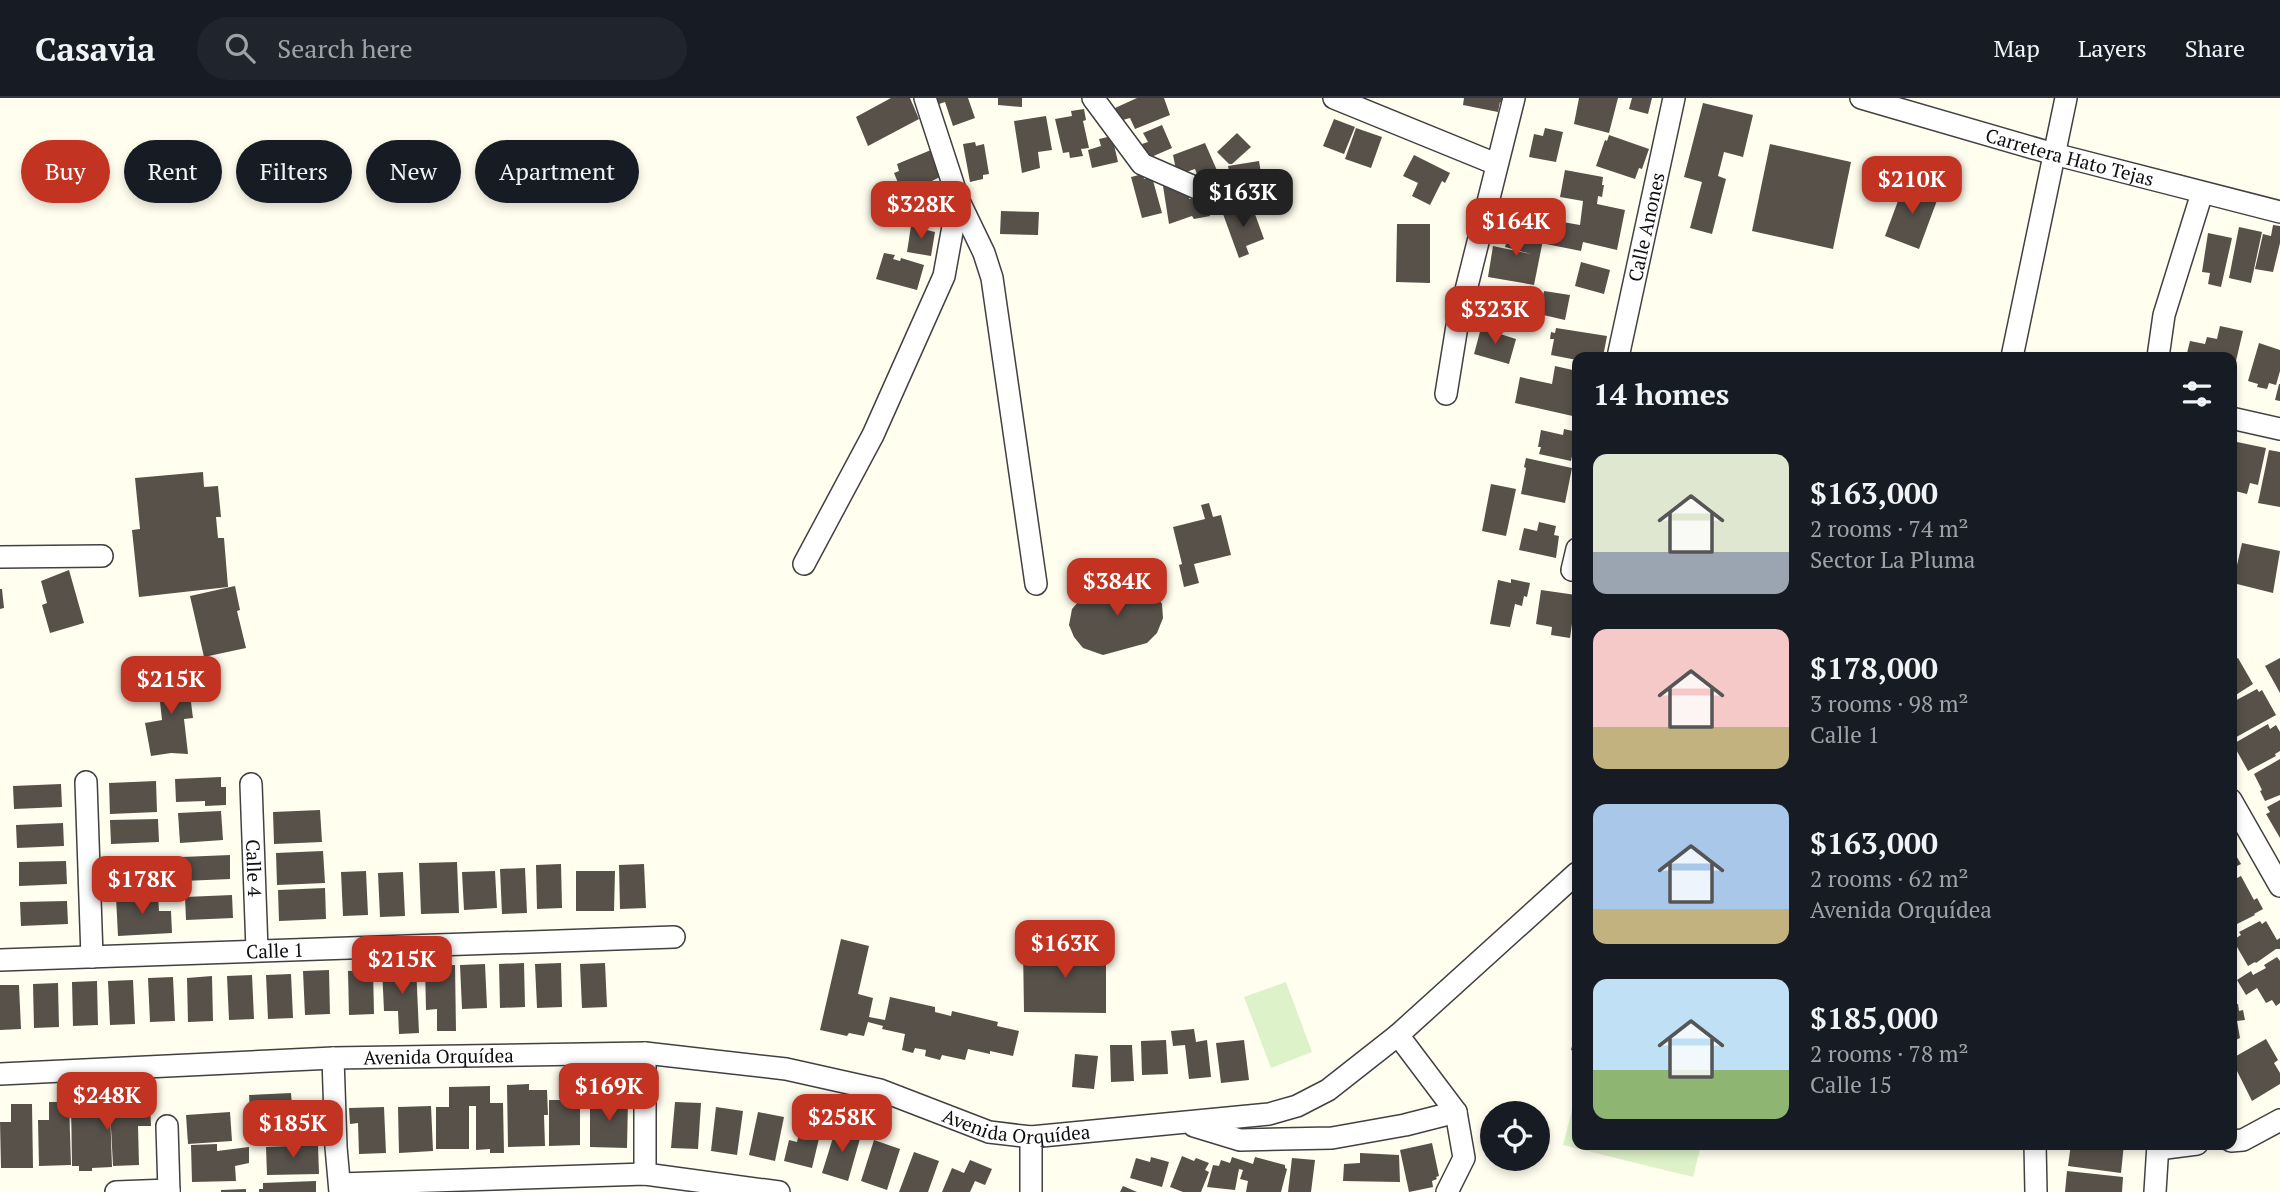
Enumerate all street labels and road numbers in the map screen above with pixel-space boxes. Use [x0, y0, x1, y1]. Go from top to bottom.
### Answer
street label: Carretera Hato Tejas [1983, 122, 2157, 191]
street label: Calle Anones [1622, 170, 1670, 284]
street label: Calle 4 [241, 839, 268, 898]
street label: Calle 1 [246, 937, 304, 964]
street label: Avenida Orquídea [363, 1042, 514, 1070]
street label: Avenida Orquídea [939, 1102, 1092, 1149]

